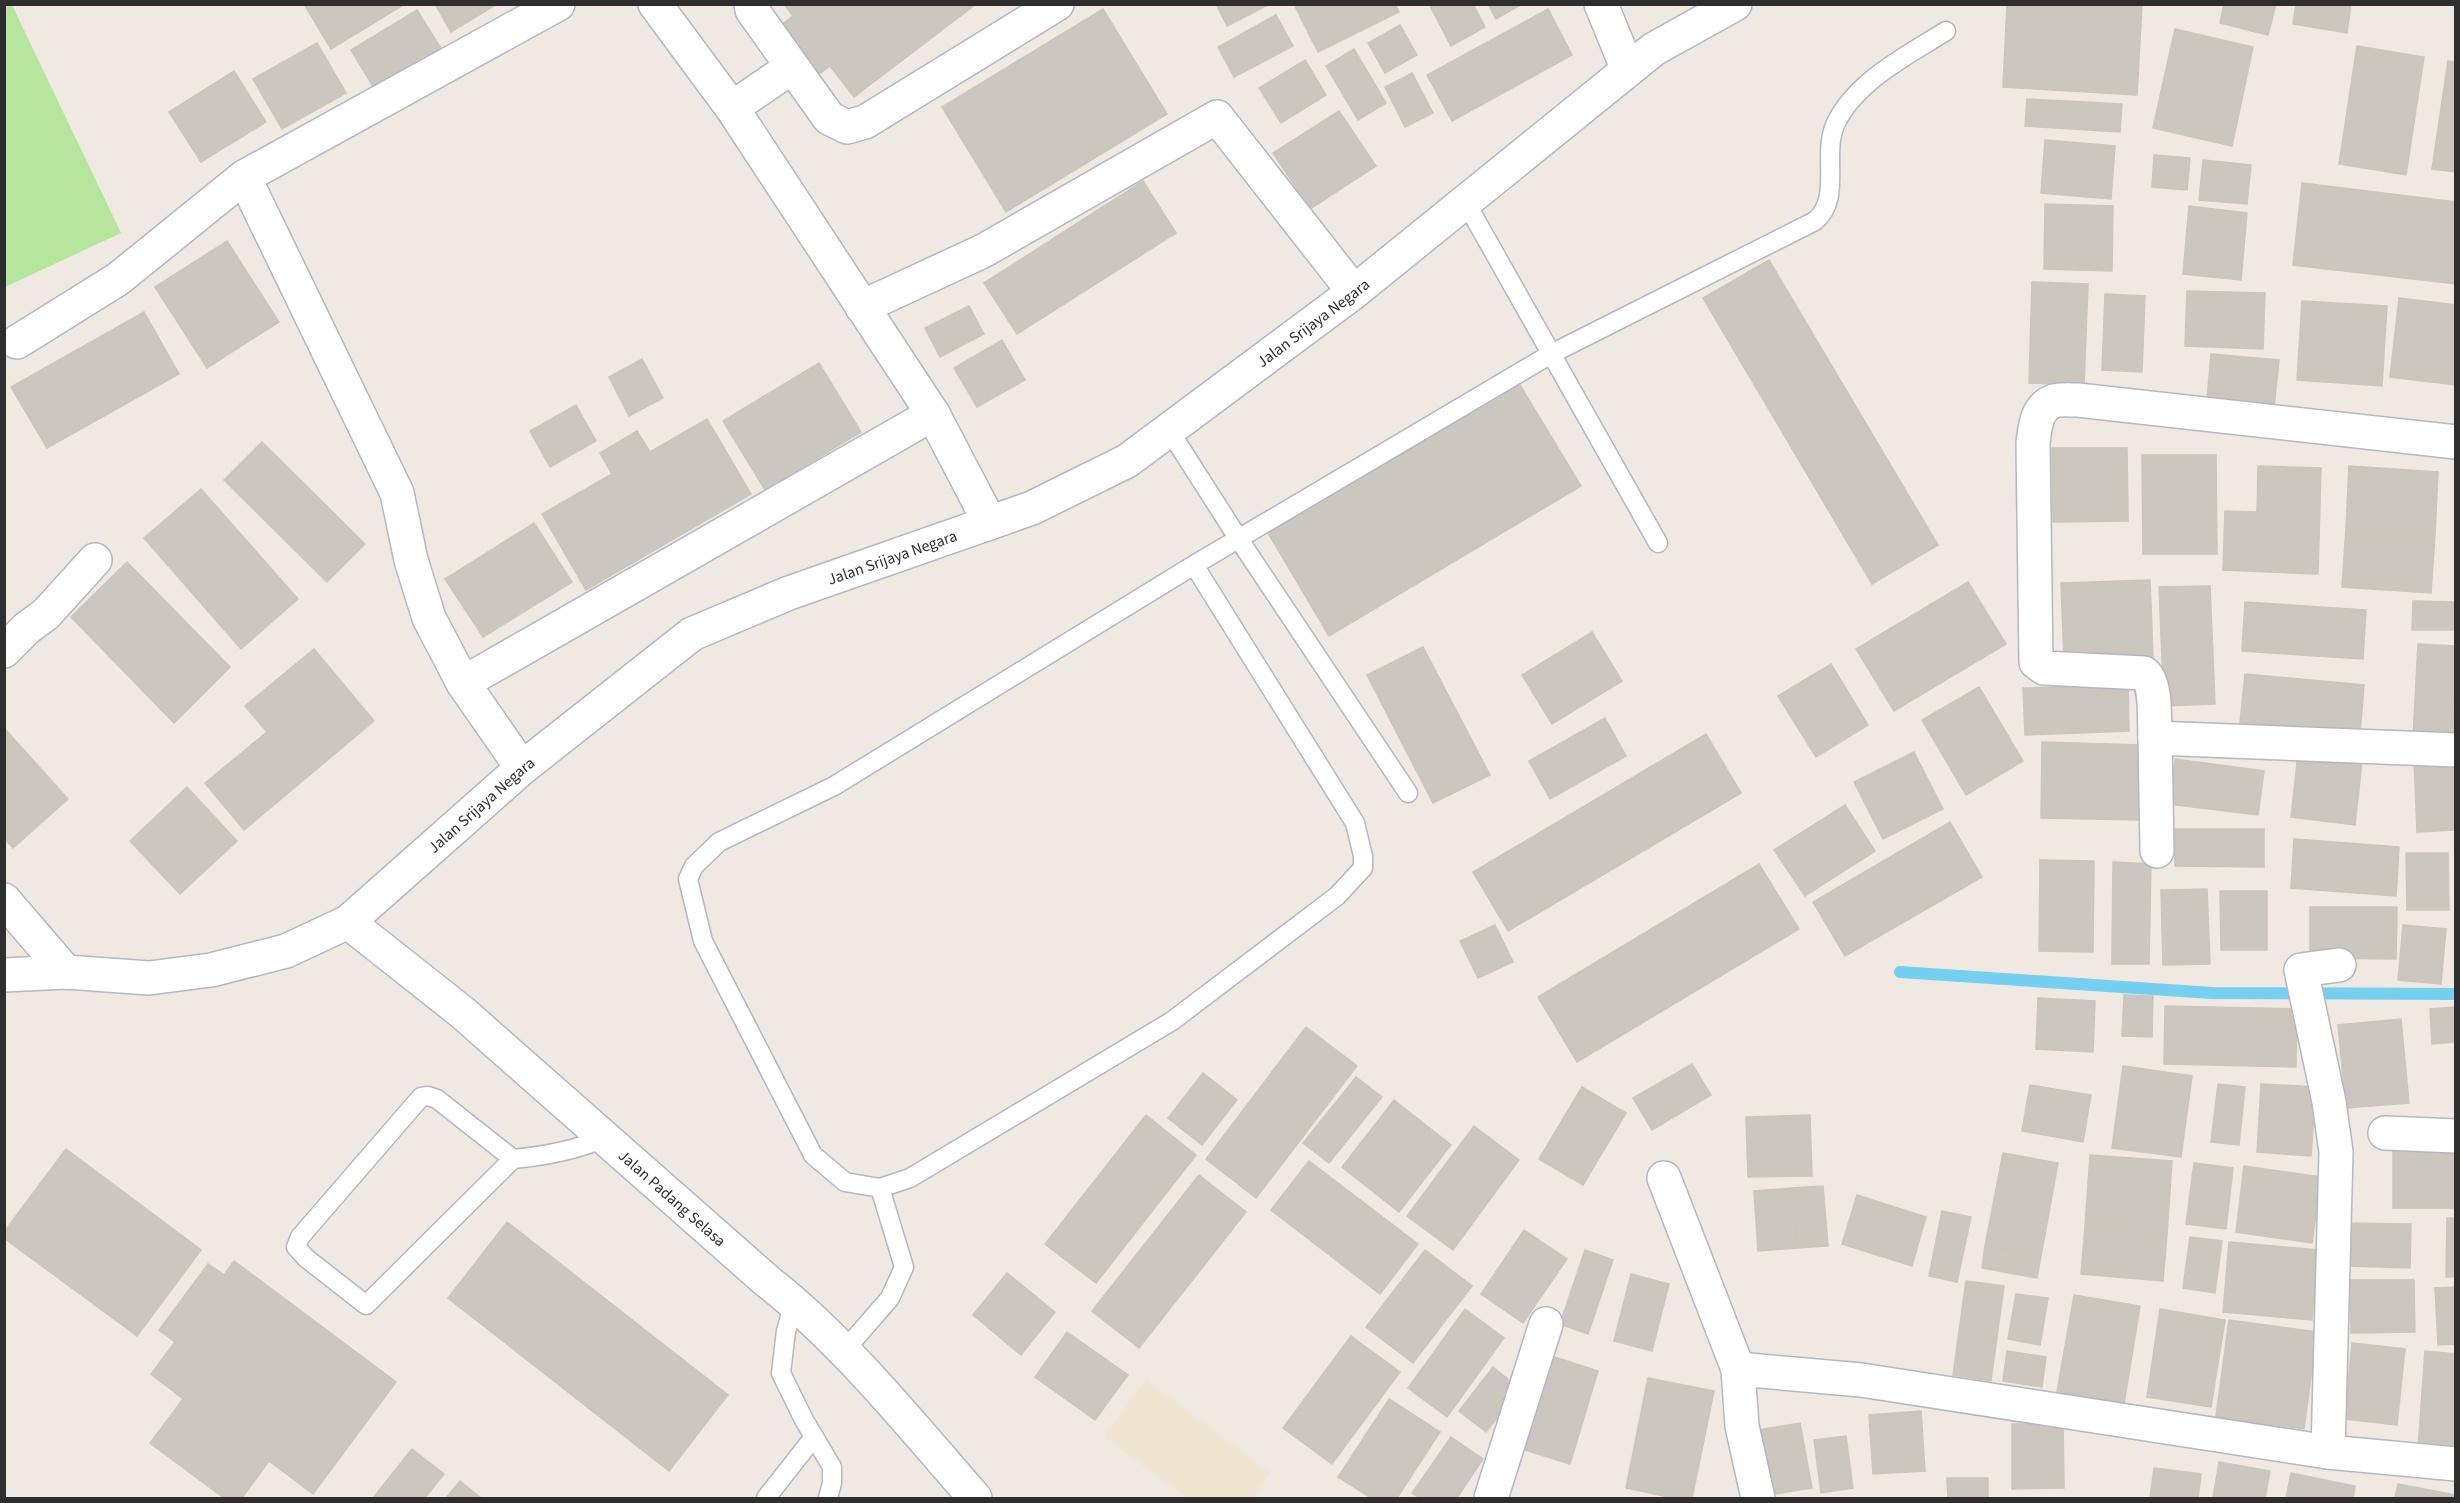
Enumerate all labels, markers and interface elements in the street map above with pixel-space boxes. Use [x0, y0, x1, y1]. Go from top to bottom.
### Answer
street label: Jalan Srijaya Negara [1253, 274, 1375, 373]
street label: Jalan Srijaya Negara [825, 525, 960, 591]
street label: Jalan Srijaya Negara [423, 752, 540, 858]
street label: Jalan Padang Selasa [613, 1145, 730, 1252]

